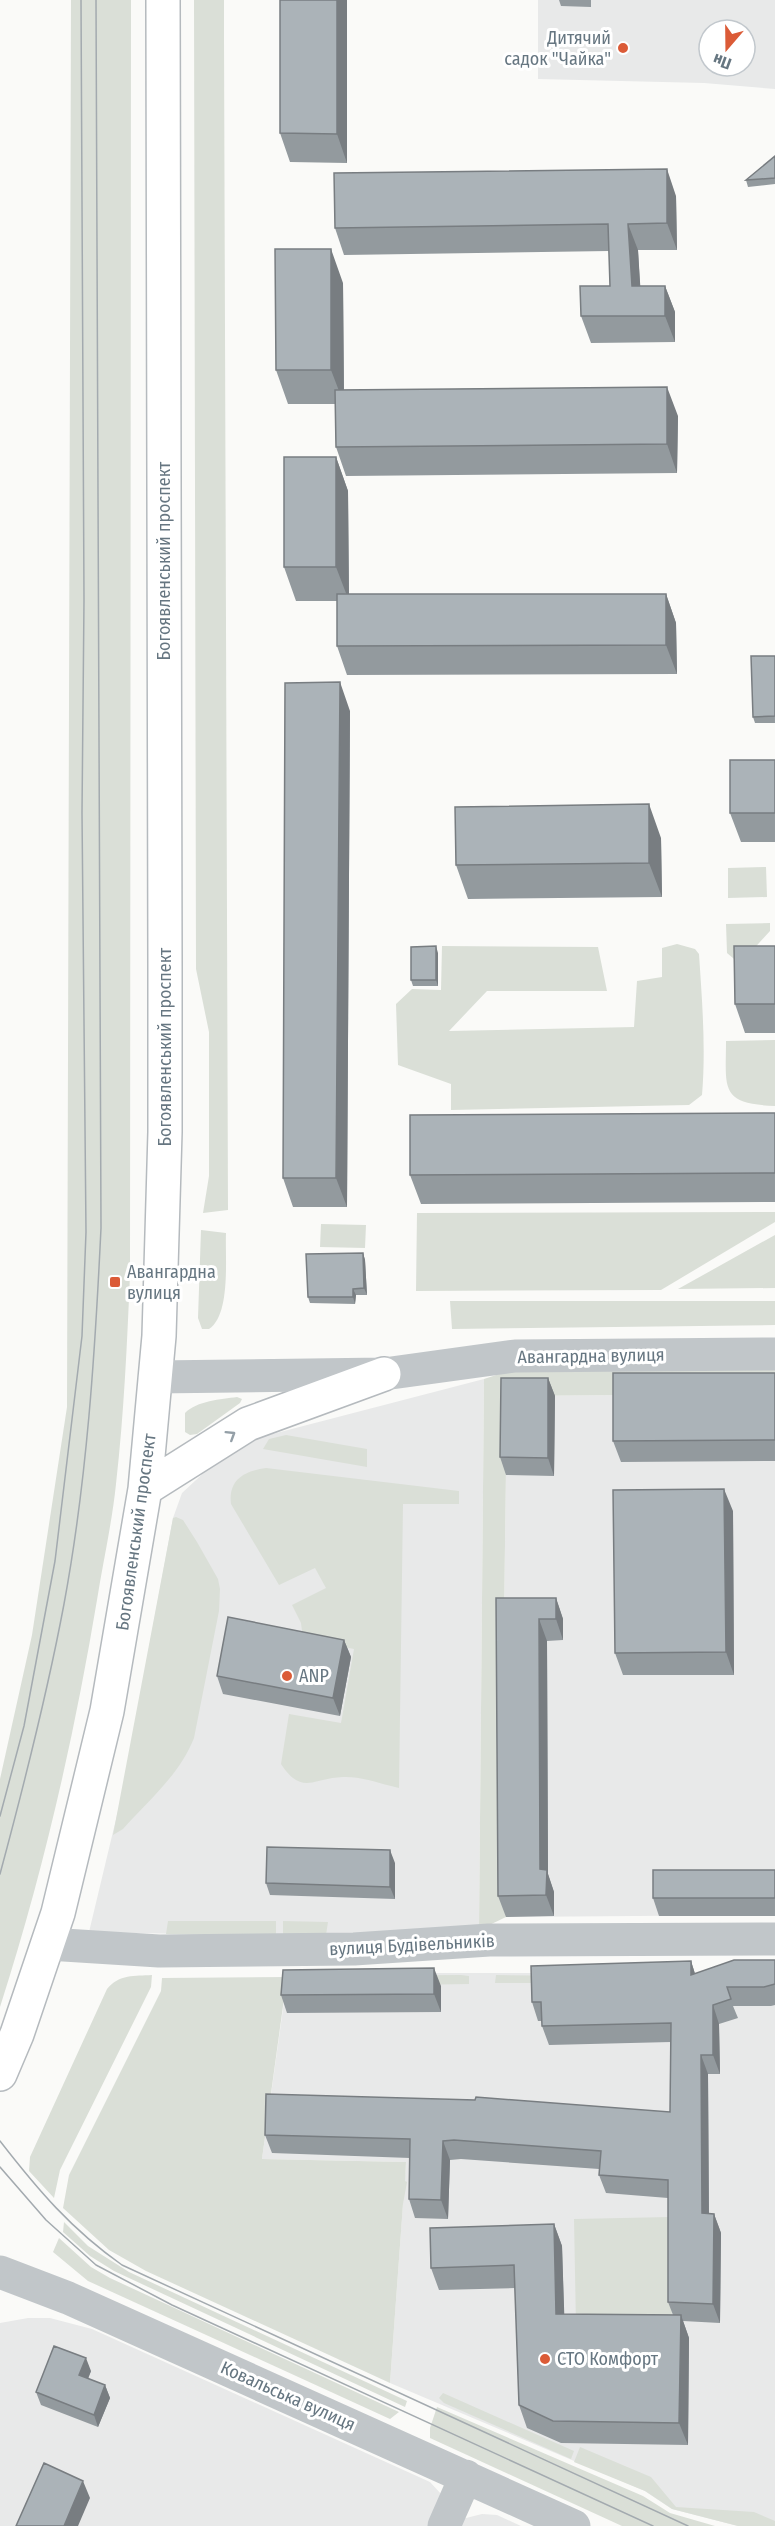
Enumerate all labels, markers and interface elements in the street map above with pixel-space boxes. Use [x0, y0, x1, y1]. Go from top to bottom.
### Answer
north arrow [697, 18, 757, 78]
place label: Дитячий садок "Чайка" [504, 27, 611, 70]
marker: Дитячий садок "Чайка" [616, 41, 630, 55]
text: Пн [710, 50, 734, 74]
street label: Богоявленський проспект [153, 461, 175, 660]
street label: Богоявленський проспект [154, 947, 176, 1146]
place label: Авангардна вулиця [127, 1261, 216, 1304]
marker: Авангардна вулиця [108, 1275, 122, 1289]
street label: Авангардна вулиця [517, 1344, 665, 1368]
street label: Богоявленський проспект [111, 1431, 161, 1632]
one-way arrow [224, 1431, 235, 1442]
place label: ANP [299, 1665, 329, 1687]
marker: ANP [280, 1669, 294, 1683]
street label: вулиця Будівельників [329, 1930, 495, 1960]
place label: СТО Комфорт [557, 2348, 659, 2370]
marker: СТО Комфорт [538, 2352, 552, 2366]
street label: Ковальська вулиця [217, 2356, 359, 2436]

